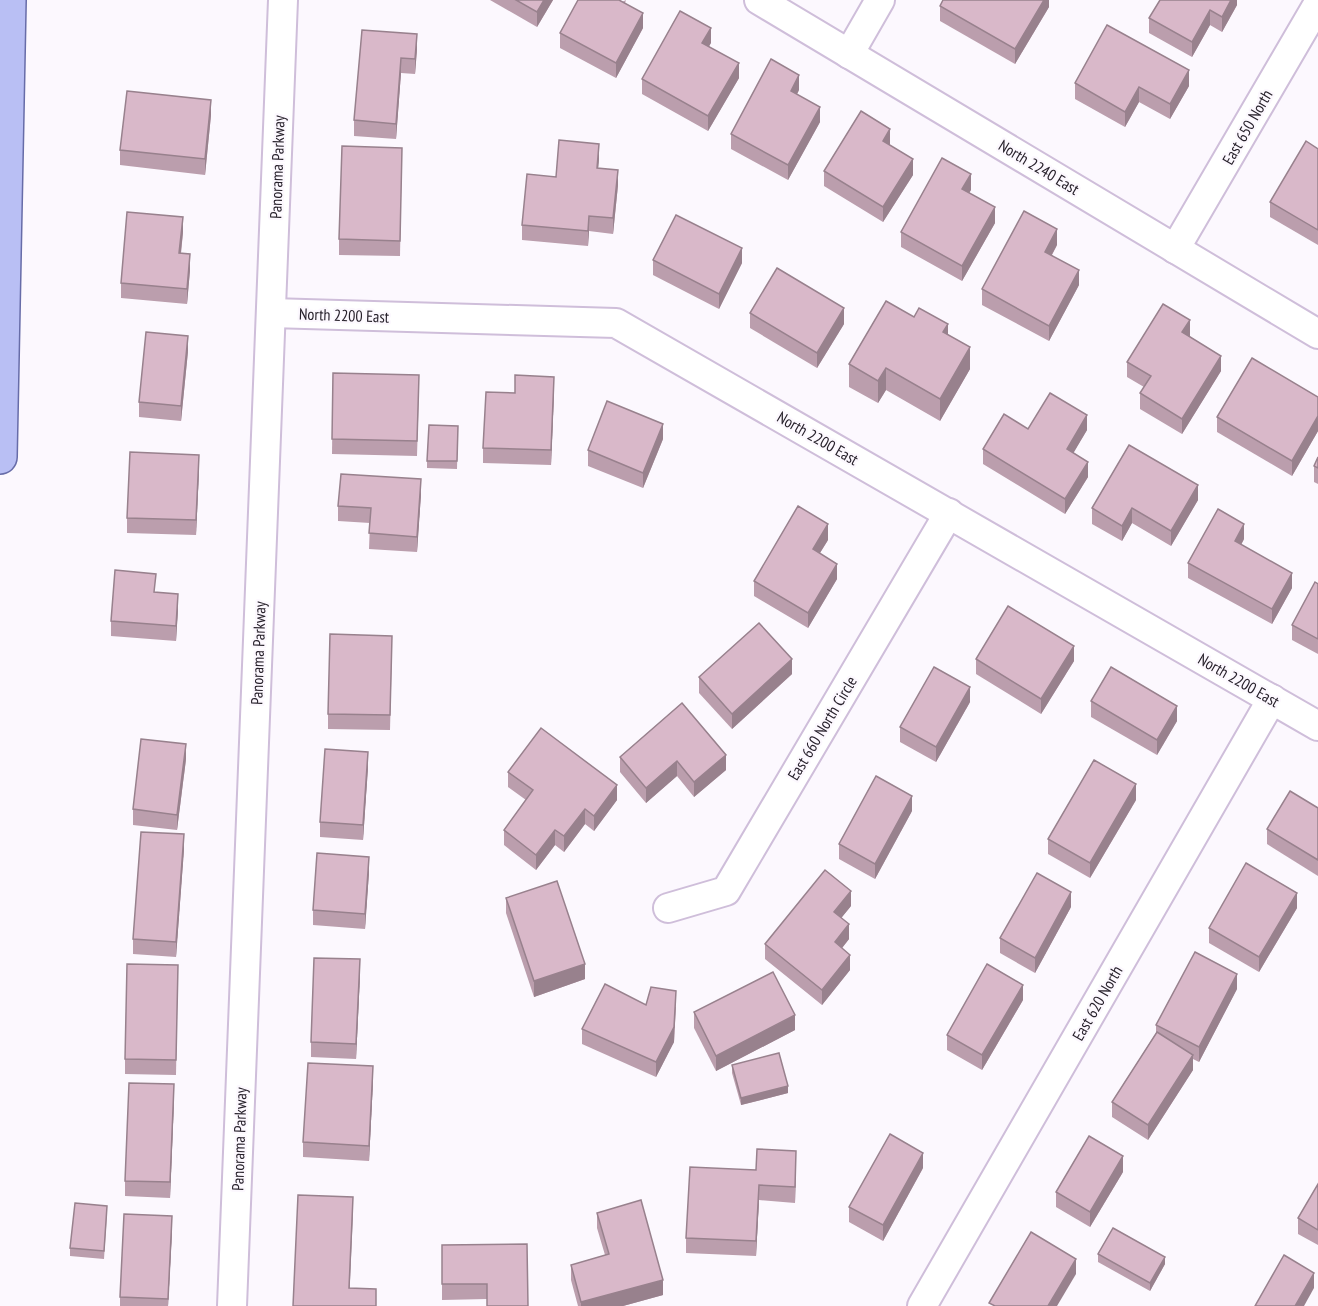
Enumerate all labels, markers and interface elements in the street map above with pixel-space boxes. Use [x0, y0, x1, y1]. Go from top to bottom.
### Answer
street label: East 650 North [1218, 86, 1276, 168]
street label: Panorama Parkway [265, 115, 289, 219]
street label: North 2240 East [995, 135, 1083, 199]
street label: North 2200 East [298, 303, 390, 327]
street label: North 2200 East [774, 407, 863, 470]
street label: Panorama Parkway [246, 601, 270, 705]
street label: North 2200 East [1195, 649, 1284, 712]
street label: East 660 North Circle [783, 672, 861, 784]
street label: East 620 North [1068, 962, 1126, 1044]
street label: Panorama Parkway [227, 1087, 251, 1191]

